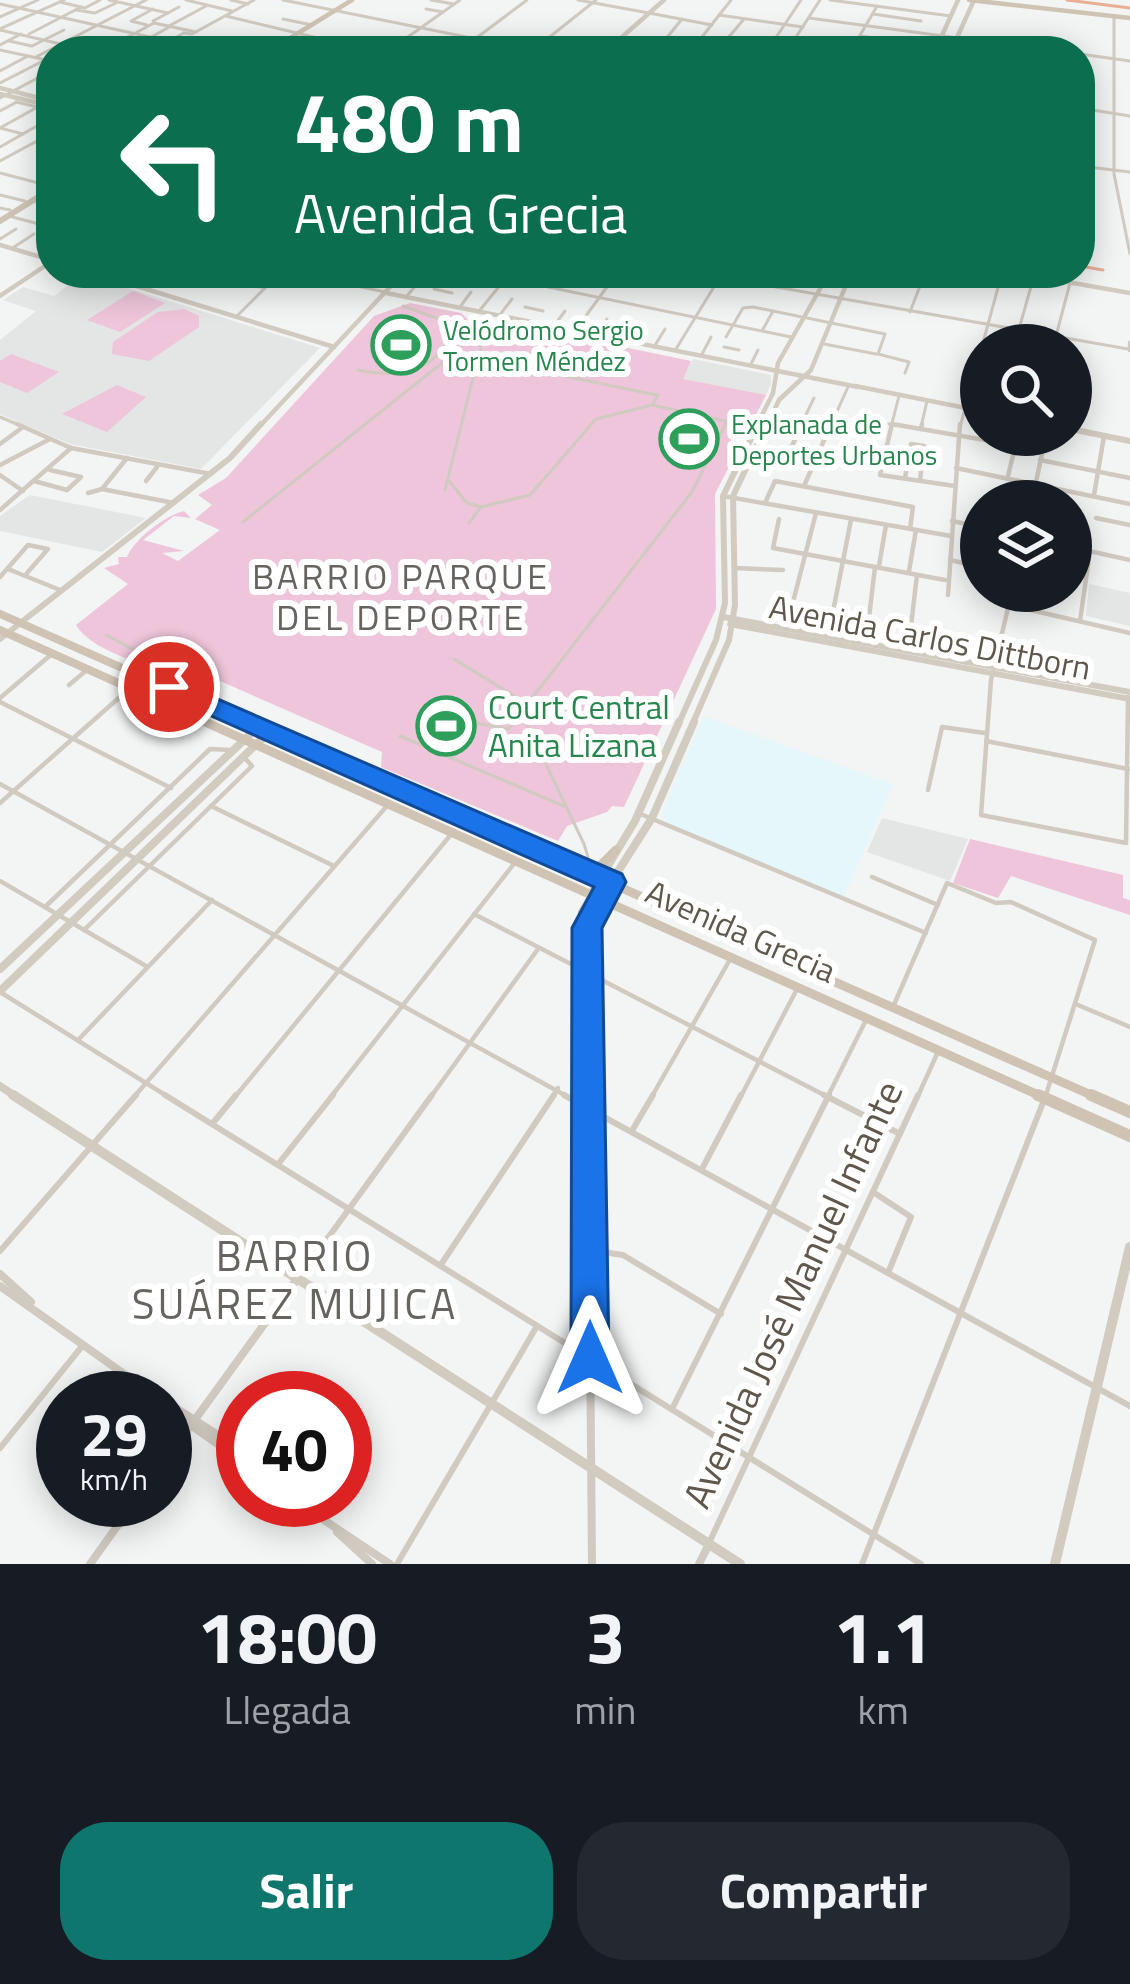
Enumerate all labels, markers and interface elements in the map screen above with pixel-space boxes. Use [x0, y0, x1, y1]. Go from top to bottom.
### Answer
text: 480 m [294, 57, 524, 185]
icon: left [96, 84, 252, 240]
text: Avenida Grecia [294, 172, 627, 254]
place label: Velódromo Sergio Tormen Méndez [443, 309, 644, 381]
sports icon: Velódromo Sergio Tormen Méndez [370, 314, 432, 376]
map controls [960, 324, 1092, 612]
button: search [960, 324, 1092, 456]
place label: Explanada de Deportes Urbanos [731, 403, 937, 475]
sports icon: Explanada de Deportes Urbanos [658, 408, 720, 470]
button: layers [960, 480, 1092, 612]
district label: BARRIO PARQUE DEL DEPORTE [252, 548, 550, 644]
street label: Avenida Carlos Dittborn [765, 581, 1095, 693]
pin [118, 636, 220, 738]
icon: arrive [136, 654, 202, 720]
place label: Court Central Anita Lizana [488, 682, 670, 770]
sports icon: Court Central Anita Lizana [415, 695, 477, 757]
street label: Avenida Grecia [638, 867, 844, 995]
street label: Avenida José Manuel Infante [667, 1071, 917, 1517]
district label: BARRIO SUÁREZ MUJICA [132, 1223, 458, 1335]
position arrow [527, 1295, 653, 1421]
speed limit sign: 40 [216, 1371, 372, 1527]
text: 29 [80, 1388, 148, 1479]
text: km/h [80, 1456, 148, 1502]
text: 18:00 [197, 1581, 377, 1691]
text: 3 [585, 1581, 625, 1691]
text: 1.1 [834, 1581, 933, 1691]
text: Llegada [224, 1680, 351, 1739]
text: min [574, 1680, 636, 1739]
text: km [858, 1680, 909, 1739]
button: Salir [60, 1822, 553, 1960]
button: Compartir [577, 1822, 1070, 1960]

